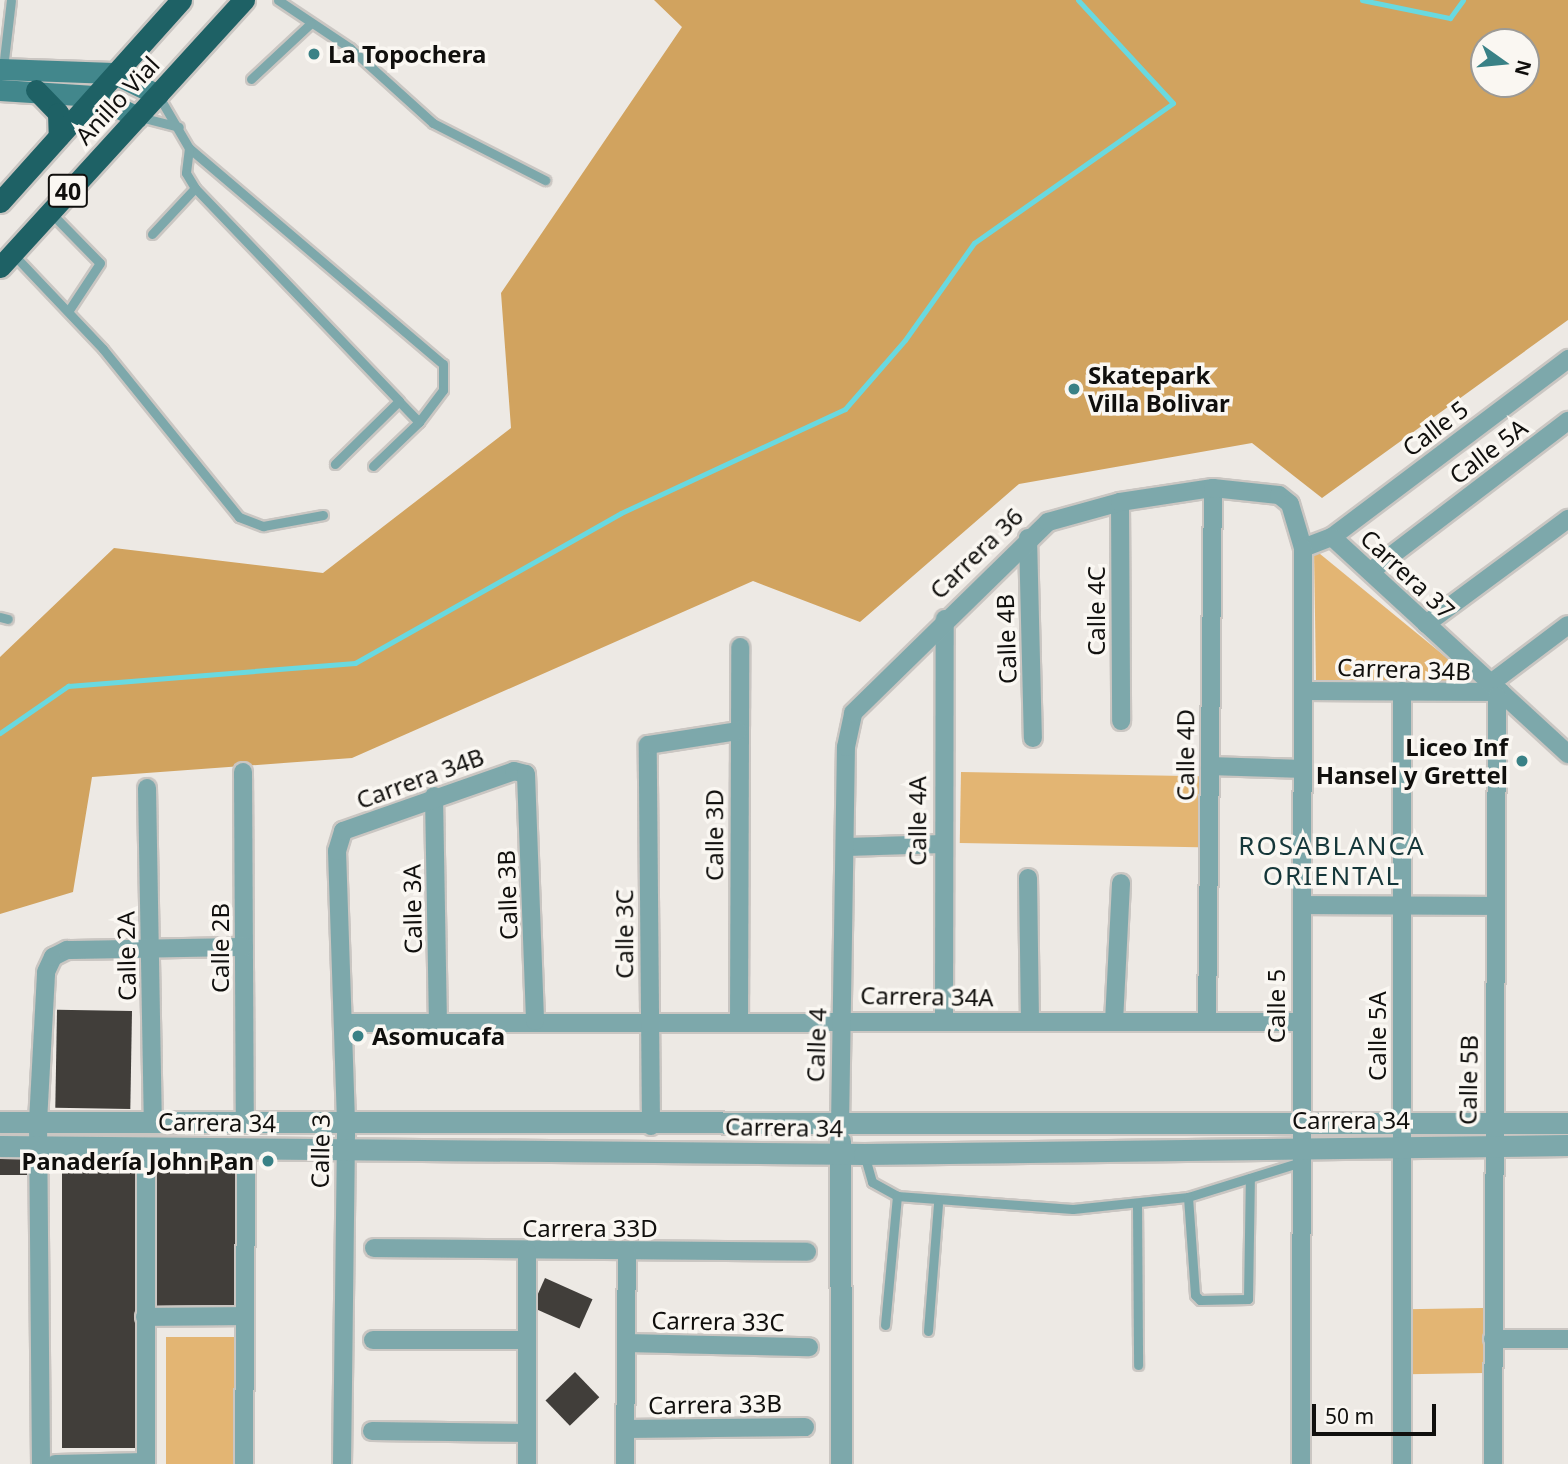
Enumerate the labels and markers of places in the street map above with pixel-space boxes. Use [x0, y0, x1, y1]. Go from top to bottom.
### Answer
place label: La Topochera [328, 40, 486, 68]
marker: La Topochera [306, 46, 322, 62]
place label: Skatepark Villa Bolivar [1088, 361, 1230, 417]
marker: Skatepark Villa Bolivar [1066, 381, 1082, 397]
place label: Liceo Inf Hansel y Grettel [1316, 733, 1508, 789]
marker: Liceo Inf Hansel y Grettel [1514, 753, 1530, 769]
place label: Asomucafa [372, 1022, 505, 1050]
marker: Asomucafa [350, 1028, 366, 1044]
place label: Panadería John Pan [21, 1147, 254, 1175]
marker: Panadería John Pan [260, 1153, 276, 1169]

